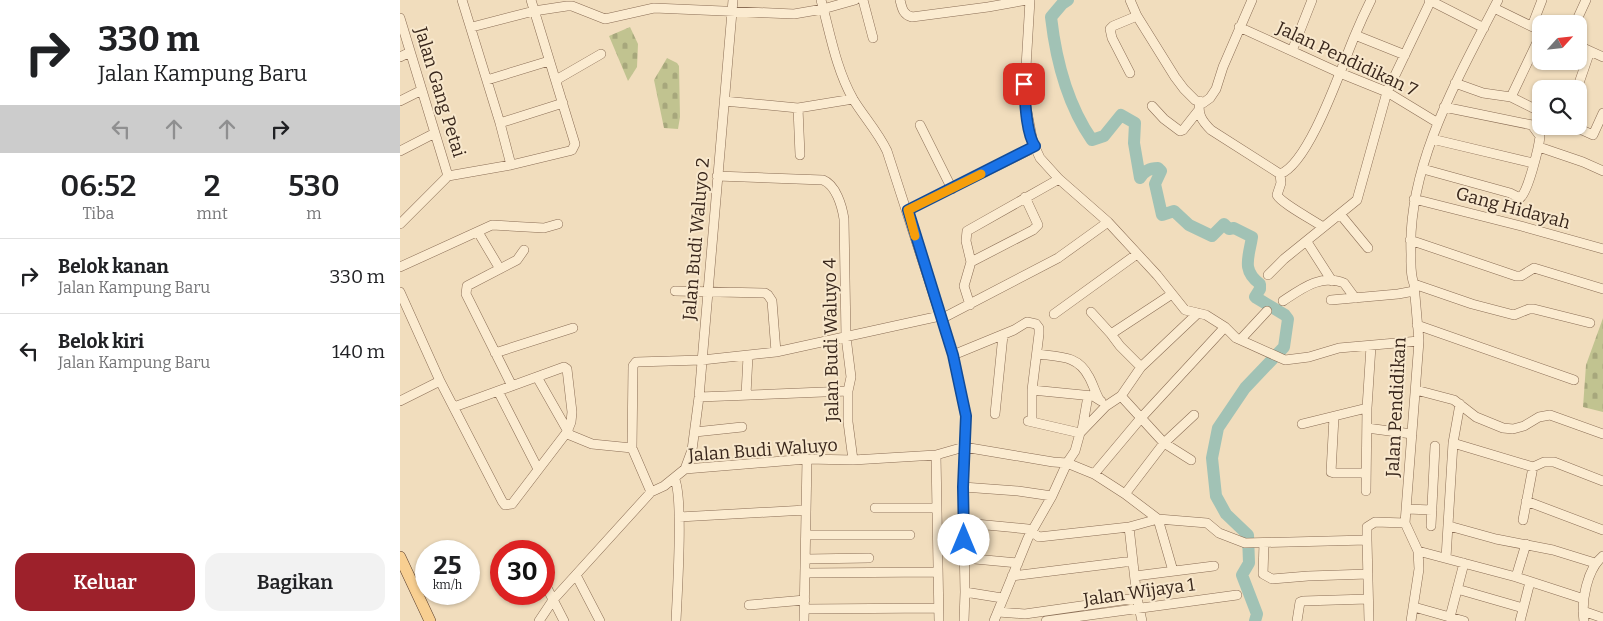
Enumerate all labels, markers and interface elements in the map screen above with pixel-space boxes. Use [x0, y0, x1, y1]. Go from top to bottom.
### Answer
north arrow [1532, 15, 1588, 70]
map controls [1532, 15, 1587, 135]
street label: Jalan Pendidikan 7 [1272, 16, 1421, 101]
text: 330 m [98, 18, 200, 60]
icon: right [15, 20, 80, 85]
street label: Jalan Gang Petai [409, 23, 470, 160]
text: Jalan Kampung Baru [98, 60, 307, 87]
pin [1003, 63, 1045, 105]
icon: arrive [1010, 70, 1038, 98]
button: search [1532, 80, 1587, 135]
icon: left [107, 115, 135, 143]
icon: ahead [160, 115, 188, 143]
icon: ahead [213, 115, 241, 143]
icon: right [266, 115, 294, 143]
street label: Jalan Budi Waluyo 2 [678, 157, 714, 322]
text: 06:52 [60, 168, 136, 204]
text: 2 [204, 168, 221, 204]
text: 530 [288, 168, 340, 204]
street label: Gang Hidayah [1453, 182, 1573, 234]
text: Tiba [82, 204, 114, 223]
text: mnt [197, 204, 228, 223]
text: m [306, 204, 321, 223]
text: Belok kanan [58, 255, 169, 278]
street label: Jalan Budi Waluyo 4 [819, 258, 843, 423]
icon: right [15, 262, 43, 290]
text: 330 m [330, 265, 385, 288]
text: Jalan Kampung Baru [58, 278, 210, 297]
text: Belok kiri [58, 330, 144, 353]
street label: Jalan Pendidikan [1381, 336, 1411, 478]
icon: left [15, 337, 43, 365]
text: 140 m [332, 340, 385, 363]
text: Jalan Kampung Baru [58, 353, 210, 372]
street label: Jalan Budi Waluyo [687, 434, 838, 466]
position arrow [937, 513, 989, 565]
speed limit sign: 30 [490, 540, 555, 605]
text: 25 [434, 551, 461, 581]
button: Keluar [15, 553, 195, 611]
button: Bagikan [205, 553, 385, 611]
street label: Jalan Wijaya 1 [1081, 573, 1197, 611]
text: km/h [433, 578, 462, 592]

